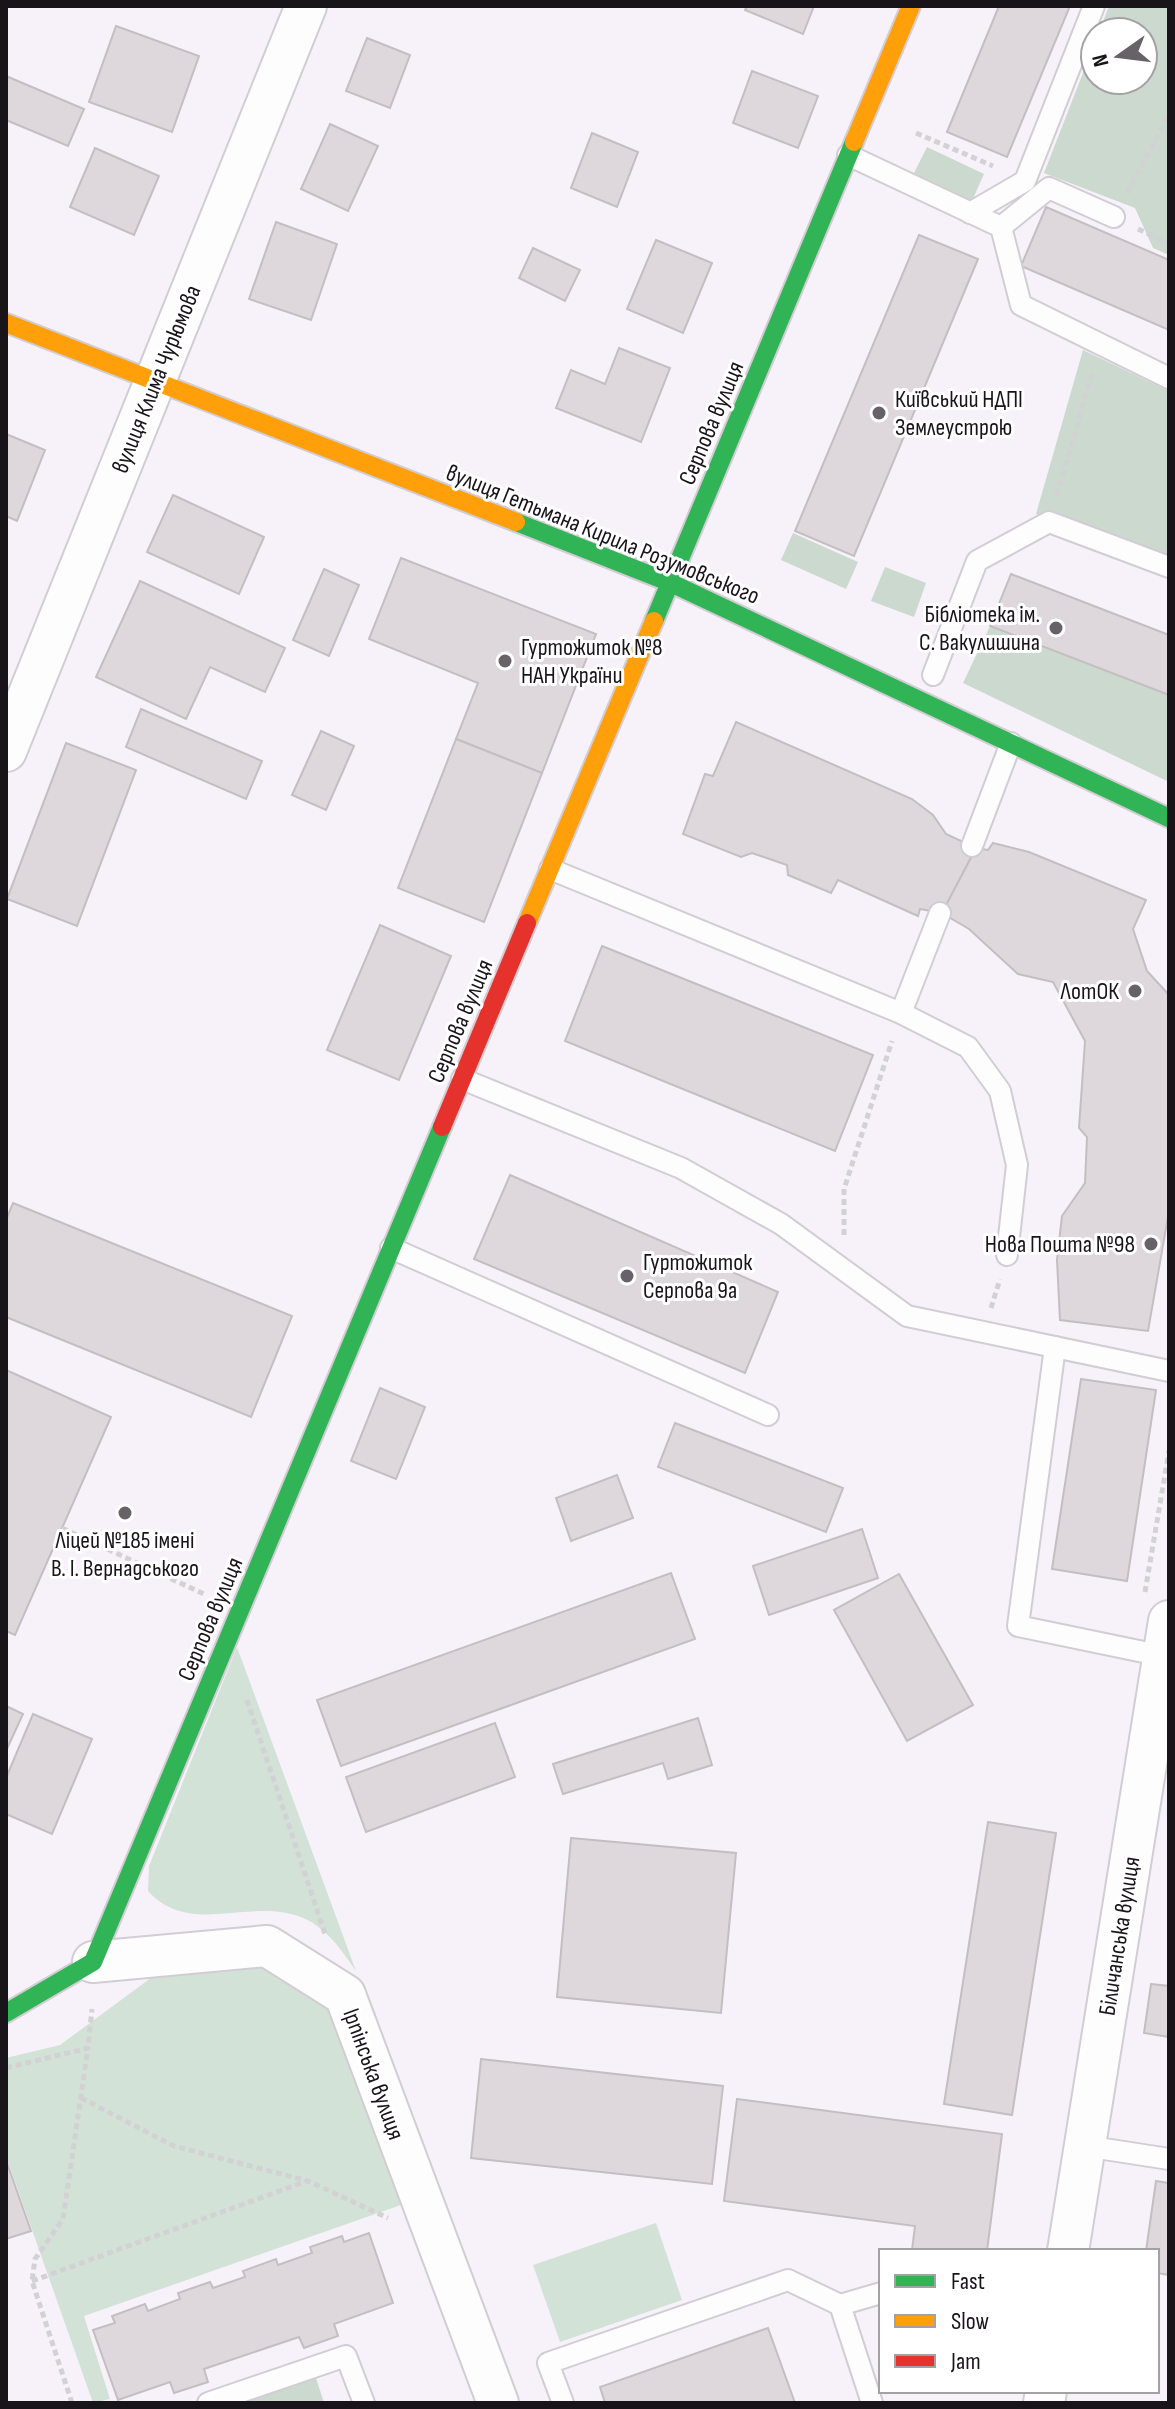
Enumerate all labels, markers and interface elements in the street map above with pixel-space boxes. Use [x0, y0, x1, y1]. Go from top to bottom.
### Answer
north arrow [1079, 16, 1159, 96]
text: N [1087, 52, 1116, 69]
street label: вулиця Клима Чурюмова [106, 281, 207, 477]
street label: Серпова вулиця [672, 357, 750, 489]
place label: Київський НДПІ Землеустрою [895, 385, 1023, 442]
marker: Київський НДПІ Землеустрою [870, 404, 888, 422]
street label: вулиця Гетьмана Кирила Розумовського [442, 458, 764, 611]
place label: Бібліотека ім. С. Вакулишина [919, 600, 1040, 657]
marker: Бібліотека ім. С. Вакулишина [1047, 619, 1065, 637]
place label: Гуртожиток №8 НАН України [521, 633, 663, 690]
marker: Гуртожиток №8 НАН України [496, 652, 514, 670]
street label: Серпова вулиця [421, 955, 499, 1087]
place label: ЛотОК [1060, 977, 1119, 1006]
marker: ЛотОК [1126, 982, 1144, 1000]
place label: Нова Пошта №98 [985, 1230, 1135, 1259]
marker: Нова Пошта №98 [1142, 1235, 1160, 1253]
place label: Гуртожиток Серпова 9а [643, 1248, 753, 1305]
marker: Гуртожиток Серпова 9а [618, 1267, 636, 1285]
marker: Ліцей №185 імені В. І. Вернадського [116, 1504, 134, 1522]
place label: Ліцей №185 імені В. І. Вернадського [51, 1526, 199, 1583]
street label: Серпова вулиця [171, 1553, 249, 1685]
street label: Біличанська вулиця [1093, 1855, 1146, 2018]
street label: Ірпінська вулиця [336, 2005, 411, 2144]
legend [879, 2249, 1159, 2393]
text: Fast [951, 2267, 985, 2296]
text: Slow [951, 2307, 989, 2336]
text: Jam [950, 2347, 981, 2376]

